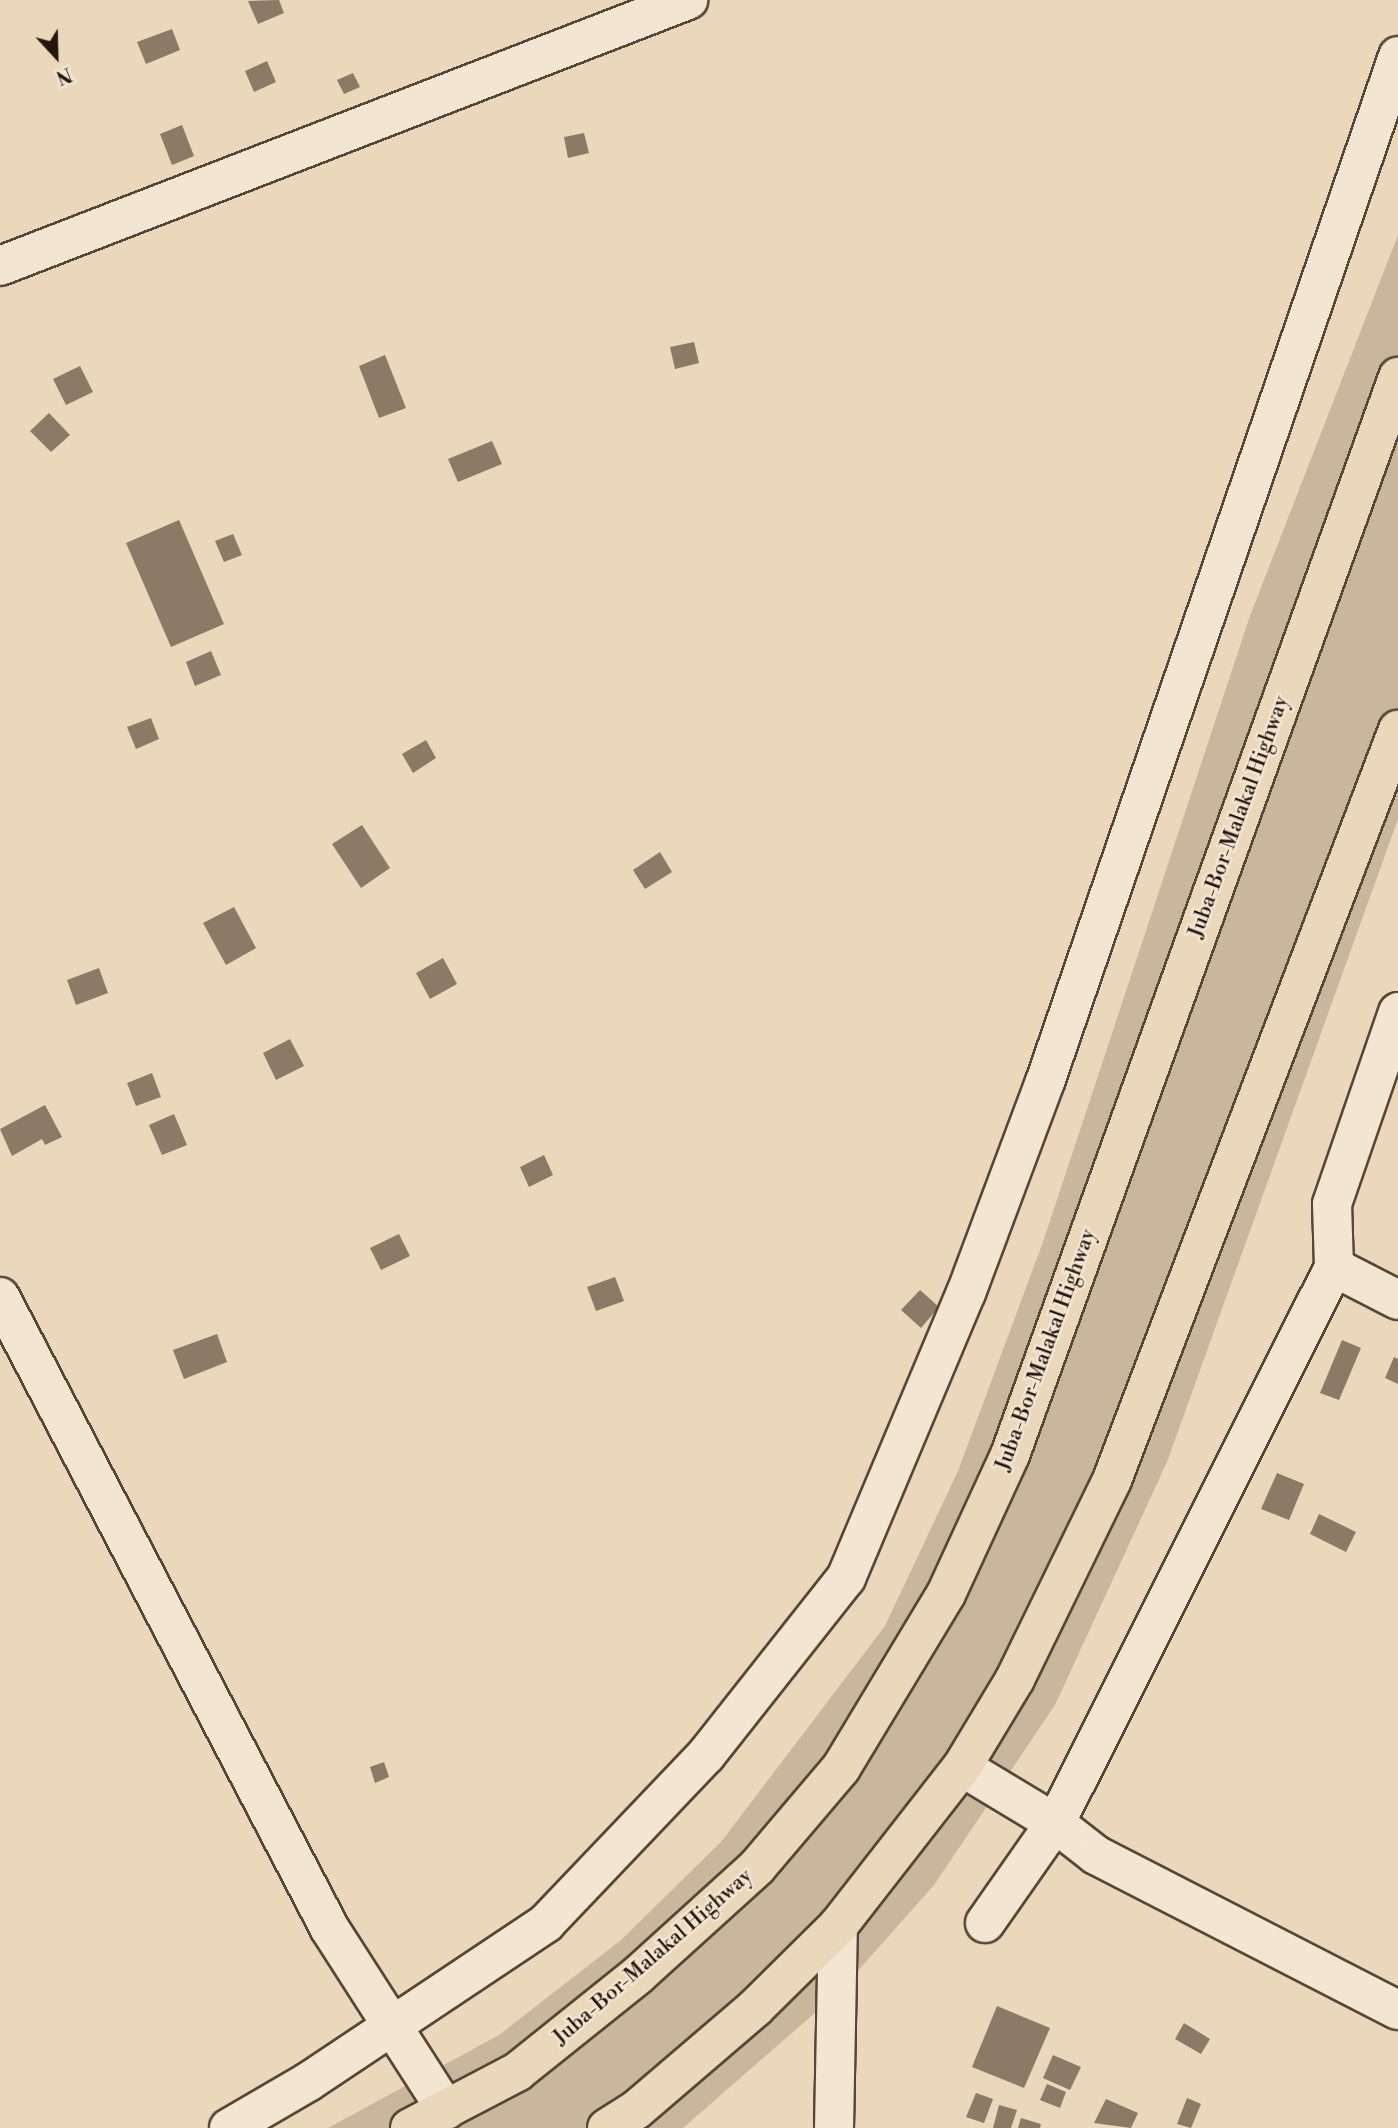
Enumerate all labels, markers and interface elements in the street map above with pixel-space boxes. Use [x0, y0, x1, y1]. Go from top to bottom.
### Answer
north arrow [21, 21, 91, 91]
text: N [52, 62, 75, 89]
street label: Juba-Bor-Malakal Highway [1183, 693, 1295, 941]
street label: Juba-Bor-Malakal Highway [990, 1226, 1102, 1474]
street label: Juba-Bor-Malakal Highway [548, 1864, 758, 2050]

